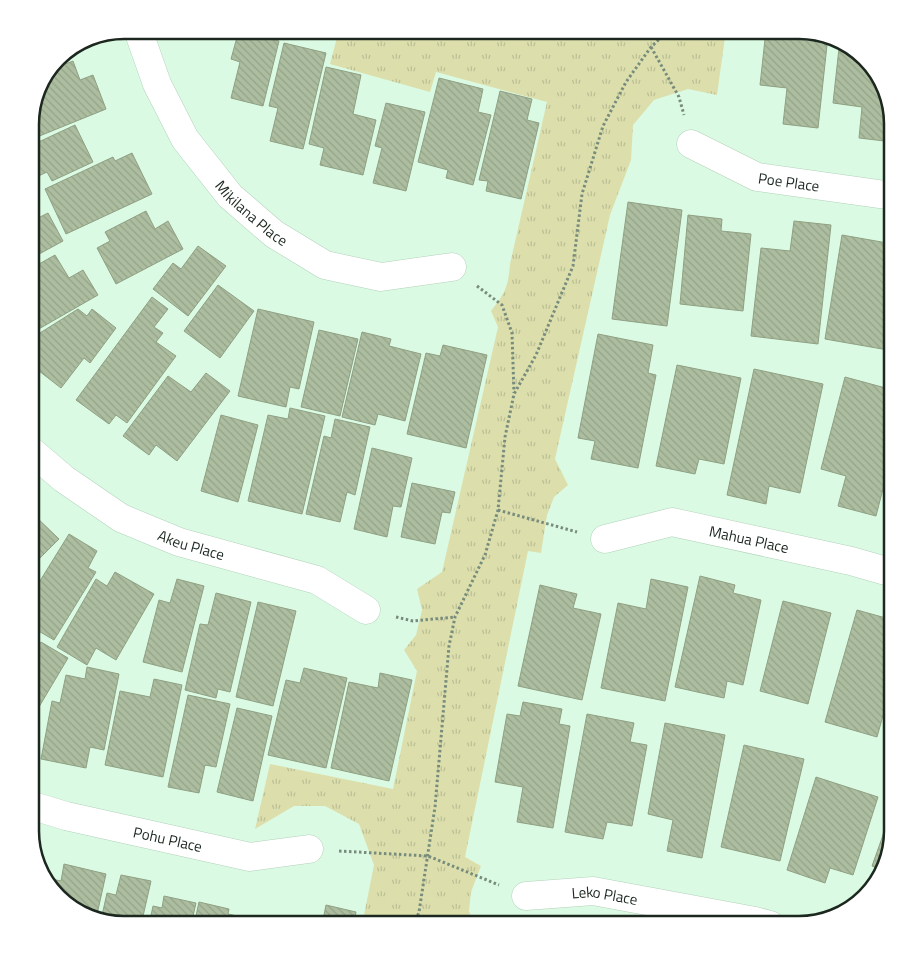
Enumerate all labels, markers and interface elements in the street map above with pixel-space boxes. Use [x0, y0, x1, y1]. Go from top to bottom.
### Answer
street label: Poe Place [757, 166, 821, 197]
street label: Mikilana Place [210, 175, 292, 251]
street label: Mahua Place [707, 519, 791, 559]
street label: Akeu Place [154, 523, 227, 566]
street label: Pohu Place [131, 820, 205, 858]
street label: Leko Place [571, 880, 640, 911]

